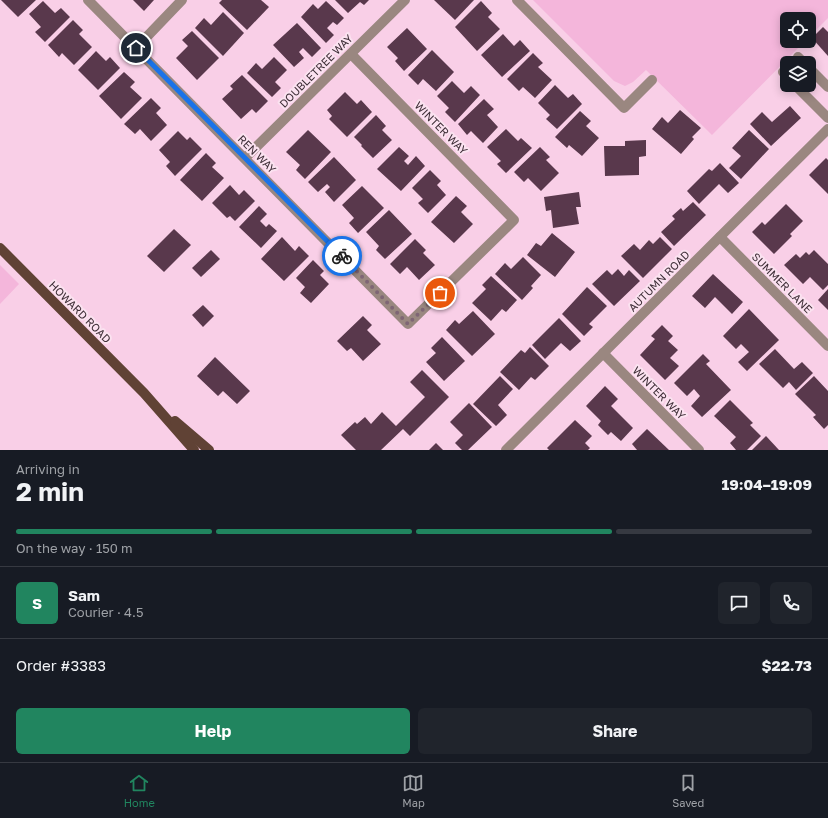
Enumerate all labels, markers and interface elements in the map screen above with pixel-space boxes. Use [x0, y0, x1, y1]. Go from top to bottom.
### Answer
map controls [780, 12, 816, 92]
button: locate [780, 12, 816, 48]
pin [119, 31, 153, 65]
street label: DOUBLETREE WAY [276, 31, 355, 110]
icon: home [125, 37, 147, 59]
button: layers [780, 56, 816, 92]
street label: WINTER WAY [412, 99, 470, 157]
street label: REN WAY [236, 132, 279, 175]
courier [322, 236, 362, 276]
icon: bike [331, 245, 353, 267]
street label: AUTUMN ROAD [625, 247, 692, 314]
street label: SUMMER LANE [749, 250, 815, 316]
pin [423, 276, 457, 310]
street label: HOWARD ROAD [47, 278, 114, 345]
icon: bag [429, 282, 451, 304]
street label: WINTER WAY [630, 364, 688, 422]
text: Arriving in [16, 461, 80, 477]
text: 19:04–19:09 [722, 475, 812, 493]
text: 2 min [16, 476, 84, 507]
text: On the way · 150 m [16, 540, 133, 556]
button: chat [718, 582, 760, 624]
button: phone [770, 582, 812, 624]
text: Sam [68, 586, 100, 604]
text: S [32, 594, 42, 612]
text: Courier · 4.5 [68, 604, 143, 620]
text: Order #3383 [16, 656, 106, 674]
text: $22.73 [762, 656, 812, 674]
button: Help [16, 708, 410, 754]
button: Share [418, 708, 812, 754]
tab: Home [124, 772, 155, 809]
tab: Map [402, 772, 425, 809]
tab: Saved [672, 772, 704, 809]

